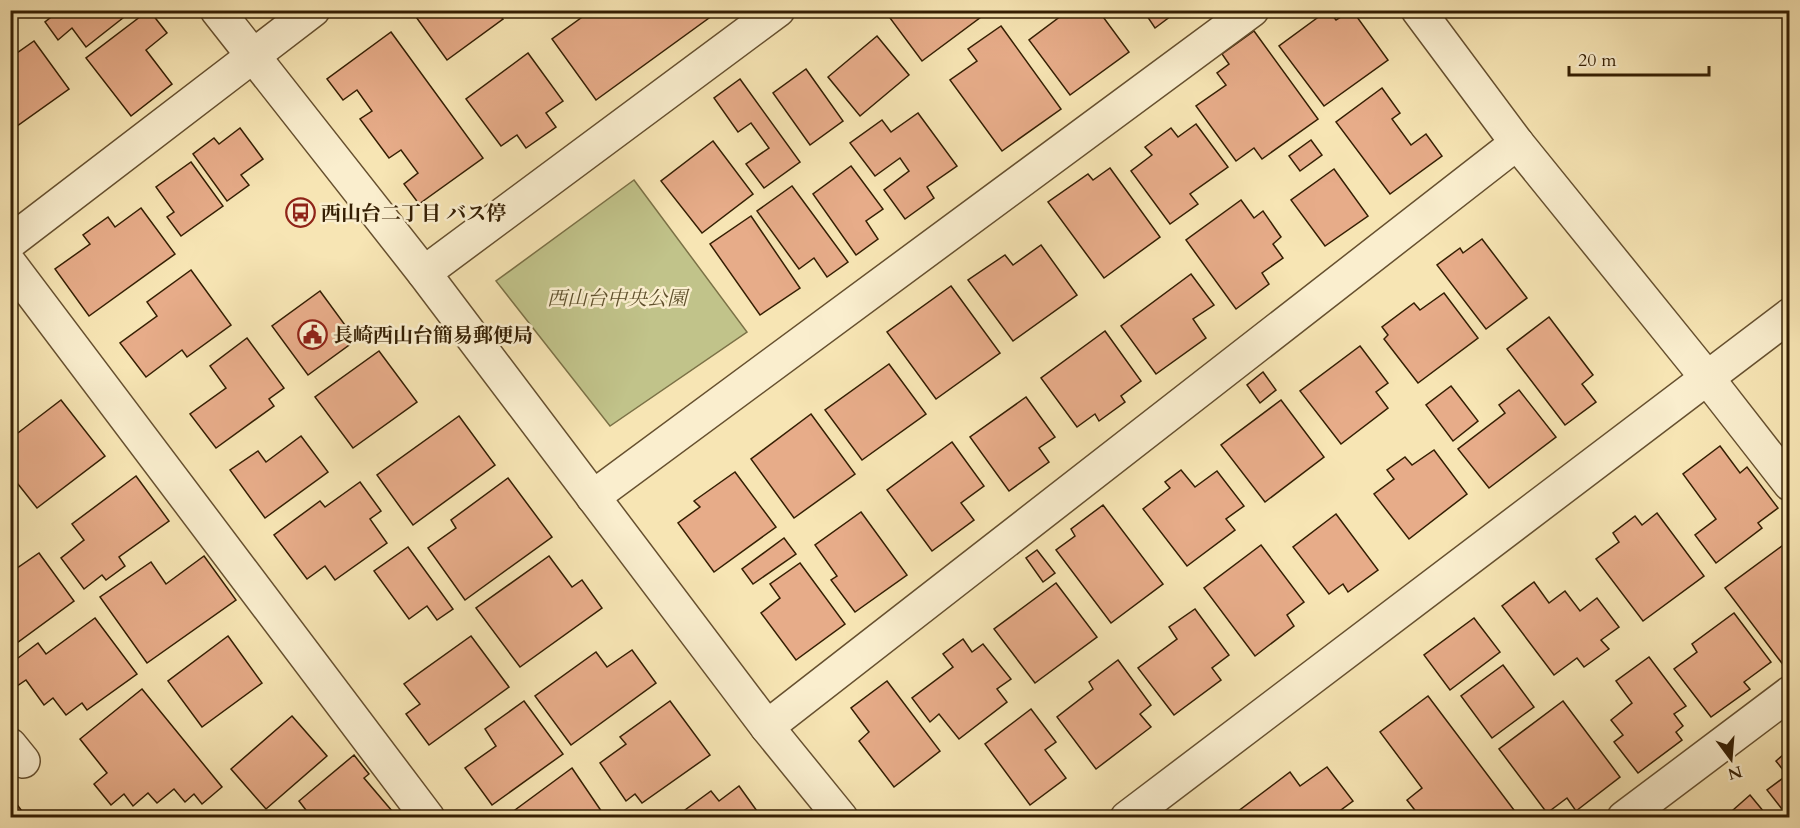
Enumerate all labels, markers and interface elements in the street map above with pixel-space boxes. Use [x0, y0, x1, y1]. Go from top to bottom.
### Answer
scale bar [1569, 39, 1708, 77]
text: 20 m [1578, 48, 1617, 73]
bus stop icon: 西山台二丁目 バス停 [284, 197, 316, 229]
place label: 西山台二丁目 バス停 [321, 200, 506, 227]
park label: 西山台中央公園 [547, 285, 690, 312]
public building icon: 長崎西山台簡易郵便局 [296, 319, 328, 351]
place label: 長崎西山台簡易郵便局 [333, 322, 533, 349]
north arrow [1701, 729, 1761, 789]
text: N [1725, 760, 1745, 785]

